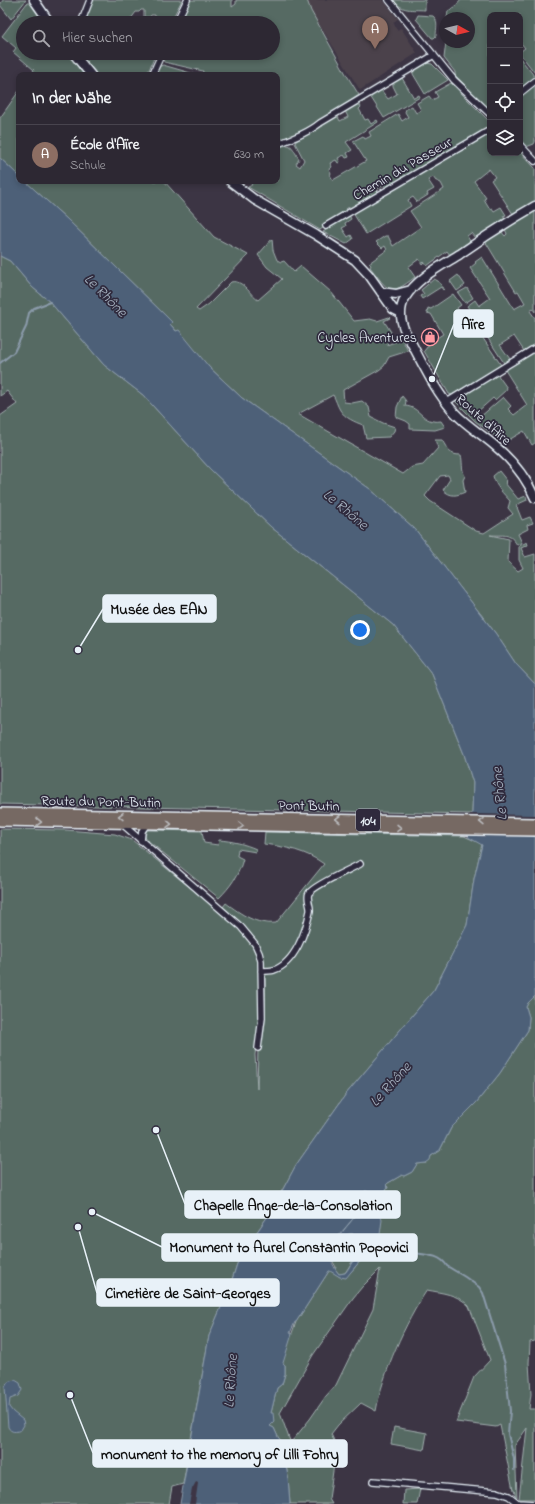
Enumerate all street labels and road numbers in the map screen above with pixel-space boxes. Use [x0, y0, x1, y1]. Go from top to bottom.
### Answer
street label: Chemin du Passeur [349, 132, 457, 206]
street label: Route d'Aïre [451, 389, 516, 451]
street label: Route du Pont-Butin [41, 791, 161, 814]
street label: Pont Butin [278, 795, 340, 818]
road number: 104 [356, 809, 380, 831]

